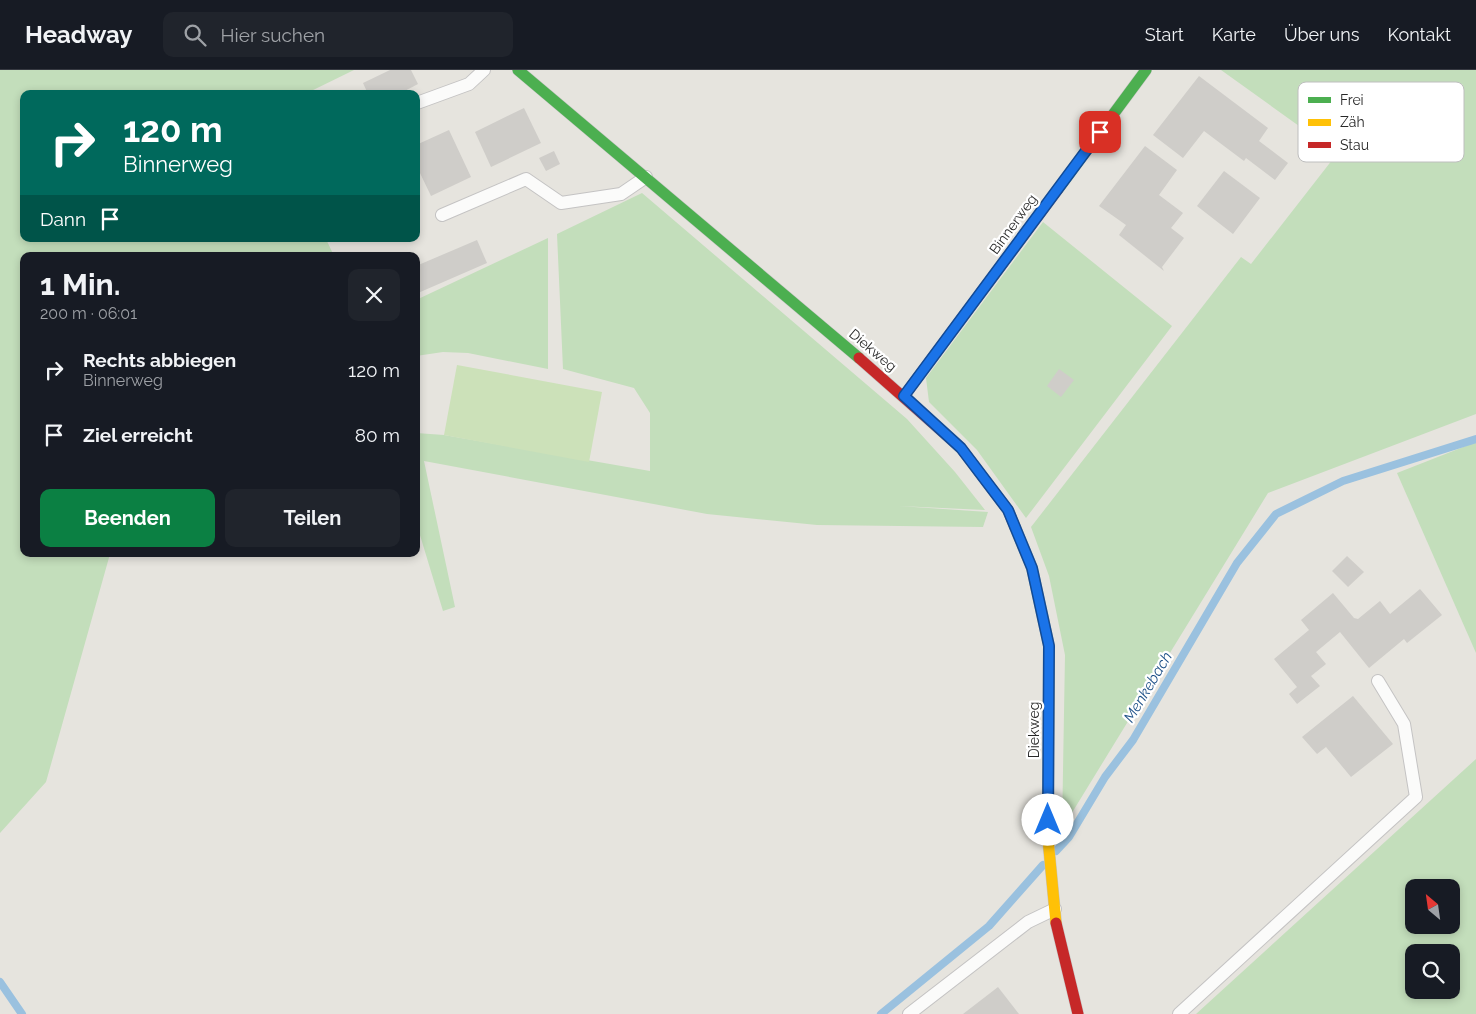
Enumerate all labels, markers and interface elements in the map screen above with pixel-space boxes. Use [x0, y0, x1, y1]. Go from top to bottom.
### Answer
search box [163, 12, 513, 57]
text: Headway [25, 20, 133, 49]
icon: search [181, 21, 209, 49]
text: Hier suchen [221, 24, 325, 46]
text: Start [1145, 24, 1184, 45]
text: Karte [1212, 24, 1256, 45]
text: Über uns [1284, 24, 1359, 45]
text: Kontakt [1387, 24, 1451, 45]
legend [1298, 82, 1464, 162]
text: Frei [1340, 92, 1364, 108]
text: 120 m [123, 109, 223, 150]
icon: right [40, 110, 105, 175]
pin [1079, 111, 1121, 153]
text: Zäh [1340, 114, 1365, 130]
icon: arrive [1086, 118, 1114, 146]
text: Stau [1340, 137, 1369, 153]
text: Binnerweg [123, 151, 233, 177]
street label: Binnerweg [986, 191, 1040, 257]
icon: arrive [96, 205, 124, 233]
text: Dann [40, 208, 86, 230]
text: 1 Min. [40, 267, 121, 302]
button: close [348, 269, 400, 321]
text: 200 m · 06:01 [40, 304, 137, 323]
street label: Diekweg [846, 326, 900, 374]
text: Rechts abbiegen [83, 349, 236, 371]
icon: right [40, 356, 68, 384]
text: 120 m [348, 359, 400, 381]
text: Binnerweg [83, 371, 163, 390]
icon: arrive [40, 421, 68, 449]
text: Ziel erreicht [83, 424, 193, 446]
text: 80 m [355, 424, 400, 446]
button: Beenden [40, 489, 215, 547]
button: Teilen [225, 489, 400, 547]
water label: Menkebach [1120, 649, 1176, 725]
street label: Diekweg [1026, 702, 1042, 758]
position arrow [1021, 793, 1073, 845]
north arrow [1405, 879, 1460, 934]
map controls [1405, 879, 1460, 999]
button: search [1405, 944, 1460, 999]

